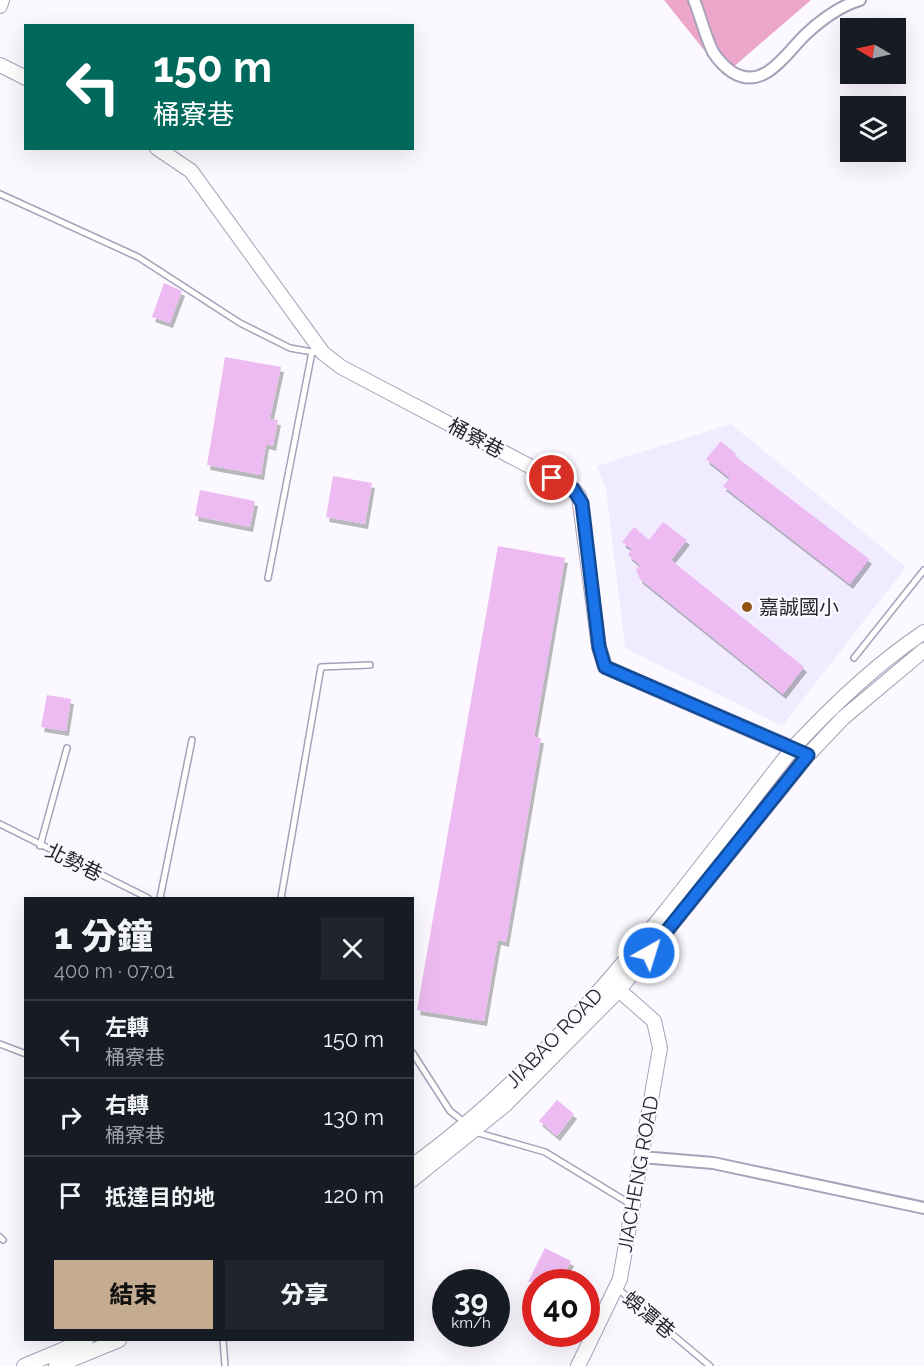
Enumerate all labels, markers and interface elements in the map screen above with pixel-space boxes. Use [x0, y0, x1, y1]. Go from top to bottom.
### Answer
north arrow [840, 18, 906, 84]
map controls [840, 18, 906, 162]
text: 150 m [153, 43, 272, 92]
icon: left [54, 48, 132, 126]
button: layers [840, 96, 906, 162]
text: 桶寮巷 [153, 99, 234, 130]
street label: 桶寮巷 [444, 413, 508, 463]
pin [526, 452, 577, 503]
icon: arrive [535, 461, 568, 494]
place label: 嘉誠國小 [759, 595, 839, 619]
marker: 嘉誠國小 [740, 600, 754, 614]
street label: 北勢巷 [42, 838, 106, 886]
text: 1 分鐘 [54, 915, 153, 957]
button: close [321, 917, 384, 980]
position arrow [617, 921, 681, 985]
text: 400 m · 07:01 [54, 959, 174, 983]
street label: JIABAO ROAD [500, 983, 608, 1093]
text: 左轉 [105, 1014, 149, 1040]
icon: left [54, 1023, 87, 1056]
text: 150 m [323, 1026, 384, 1052]
text: 桶寮巷 [105, 1045, 165, 1069]
text: 右轉 [105, 1092, 149, 1118]
street label: JIACHENG ROAD [612, 1094, 664, 1254]
icon: right [54, 1101, 87, 1134]
text: 130 m [324, 1104, 384, 1130]
text: 桶寮巷 [105, 1123, 165, 1147]
icon: arrive [54, 1179, 87, 1212]
text: 120 m [324, 1182, 384, 1208]
text: 抵達目的地 [105, 1184, 215, 1210]
button: 結束 [54, 1260, 213, 1329]
button: 分享 [225, 1260, 384, 1329]
speed limit sign: 40 [522, 1269, 600, 1347]
text: 39 [454, 1283, 488, 1318]
street label: 蜈潭巷 [618, 1287, 680, 1343]
text: km/h [451, 1314, 491, 1332]

